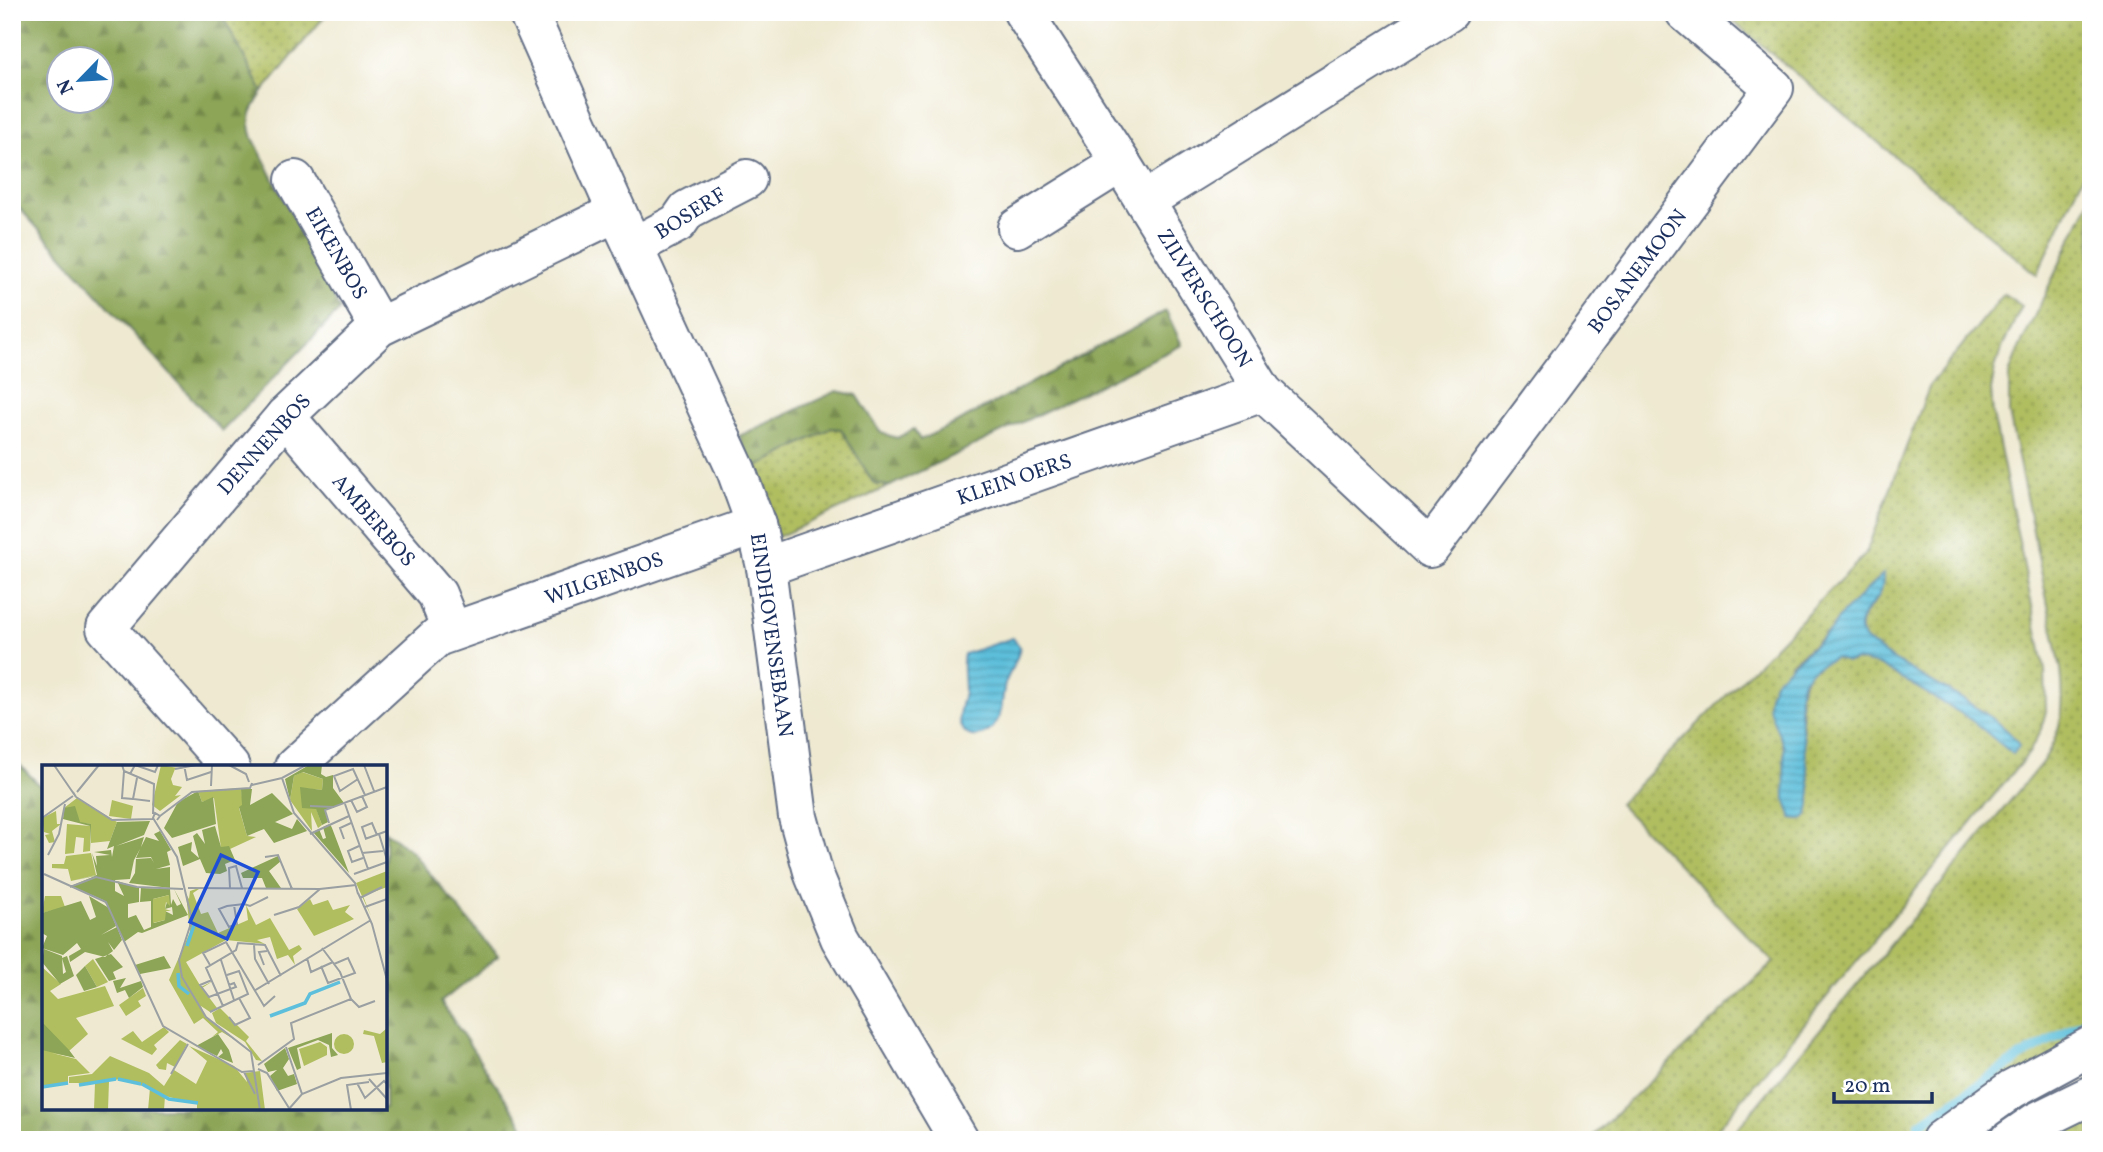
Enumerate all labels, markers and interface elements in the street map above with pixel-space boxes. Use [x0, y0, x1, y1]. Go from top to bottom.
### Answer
north arrow [46, 46, 116, 116]
text: N [52, 74, 81, 98]
street label: BOSERF [650, 181, 732, 247]
street label: EIKENBOS [298, 202, 374, 305]
street label: BOSANEMOON [1582, 204, 1695, 340]
street label: ZILVERSCHOON [1149, 224, 1258, 374]
street label: DENNENBOS [212, 388, 318, 502]
street label: KLEIN OERS [953, 447, 1076, 514]
street label: AMBERBOS [324, 468, 421, 574]
street label: EINDHOVENSEBAAN [742, 531, 799, 739]
street label: WILGENBOS [541, 546, 668, 613]
inset map [42, 765, 387, 1110]
scale bar [1834, 1061, 1932, 1105]
text: 20 m [1844, 1072, 1890, 1101]

